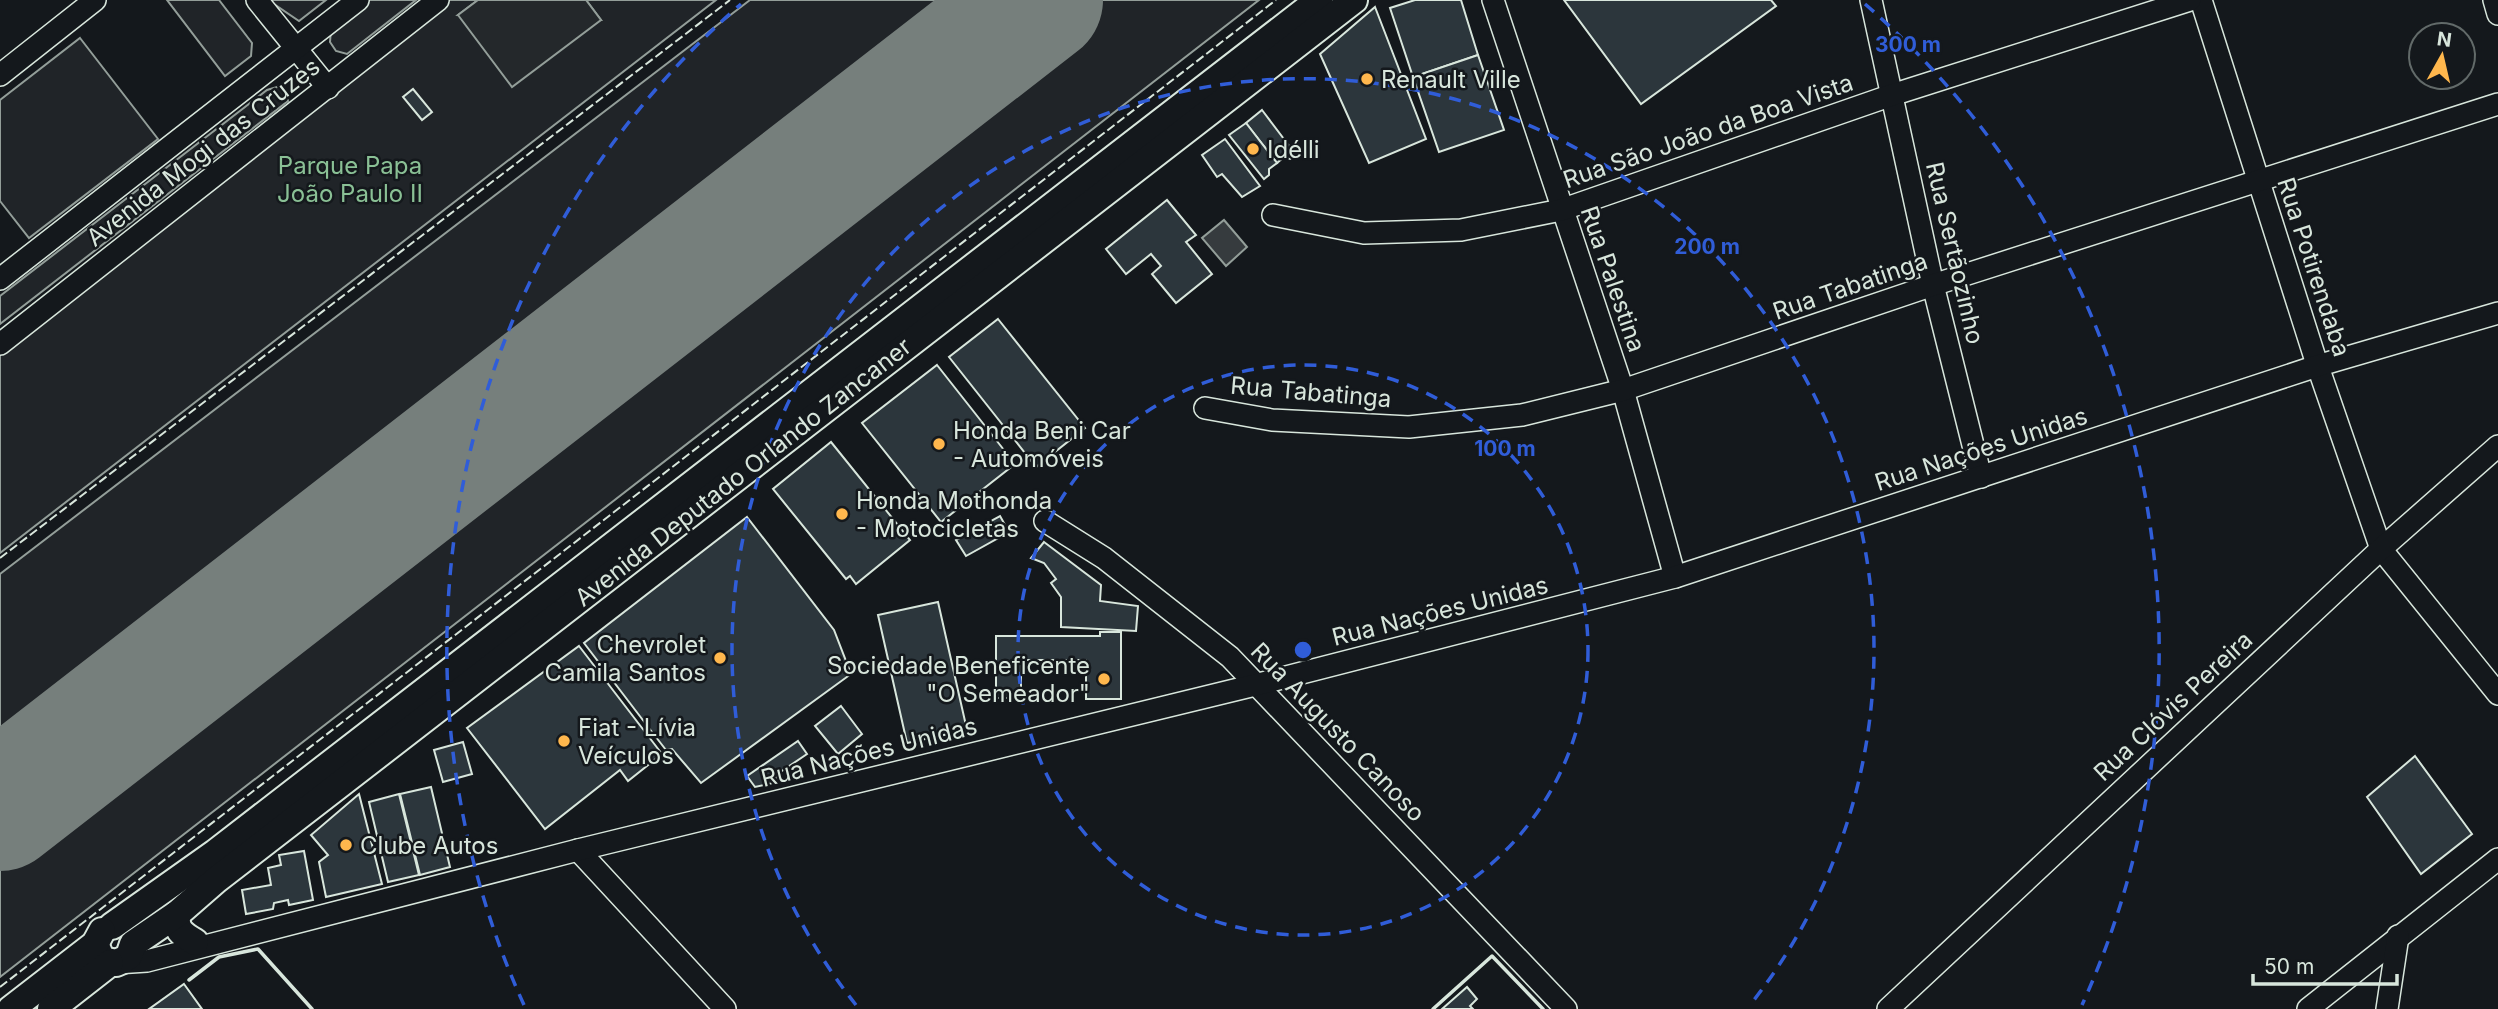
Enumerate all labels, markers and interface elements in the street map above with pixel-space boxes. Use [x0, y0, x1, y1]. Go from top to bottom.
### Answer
north arrow [2407, 21, 2477, 91]
text: N [2436, 27, 2453, 52]
text: 300 m [1875, 32, 1941, 57]
street label: Avenida Mogi das Cruzes [81, 52, 325, 252]
place label: Renault Ville [1381, 65, 1521, 94]
street label: Rua São João da Boa Vista [1559, 68, 1857, 194]
marker: Renault Ville [1359, 71, 1375, 87]
place label: Idélli [1267, 135, 1320, 164]
marker: Idélli [1245, 141, 1261, 157]
park label: Parque Papa João Paulo II [277, 151, 423, 208]
street label: Rua Sertãozinho [1920, 159, 1990, 347]
street label: Rua Potirendaba [2271, 174, 2357, 360]
street label: Rua Palestina [1574, 202, 1652, 356]
text: 200 m [1674, 234, 1740, 259]
street label: Rua Tabatinga [1769, 246, 1931, 326]
street label: Avenida Deputado Orlando Zancaner [569, 332, 917, 612]
street label: Rua Tabatinga [1229, 371, 1393, 413]
street label: Rua Nações Unidas [1871, 401, 2091, 497]
place label: Honda Beni Car - Automóveis [953, 416, 1131, 473]
marker: Honda Beni Car - Automóveis [931, 436, 947, 452]
text: 100 m [1474, 436, 1536, 461]
place label: Honda Mothonda - Motocicletas [856, 486, 1052, 543]
marker: Honda Mothonda - Motocicletas [834, 506, 850, 522]
street label: Rua Nações Unidas [1329, 570, 1551, 652]
street label: Rua Clóvis Pereira [2088, 625, 2258, 787]
place label: Chevrolet Camila Santos [544, 630, 706, 687]
street label: Rua Augusto Canoso [1245, 636, 1431, 828]
centre of rings [1291, 638, 1315, 662]
marker: Chevrolet Camila Santos [712, 650, 728, 666]
place label: Sociedade Beneficente "O Semeador" [827, 651, 1090, 708]
marker: Sociedade Beneficente "O Semeador" [1096, 671, 1112, 687]
street label: Rua Nações Unidas [758, 711, 980, 793]
place label: Fiat - Lívia Veículos [578, 713, 696, 770]
marker: Fiat - Lívia Veículos [556, 733, 572, 749]
place label: Clube Autos [360, 831, 498, 860]
marker: Clube Autos [338, 837, 354, 853]
scale bar [2253, 942, 2396, 986]
text: 50 m [2264, 954, 2314, 979]

